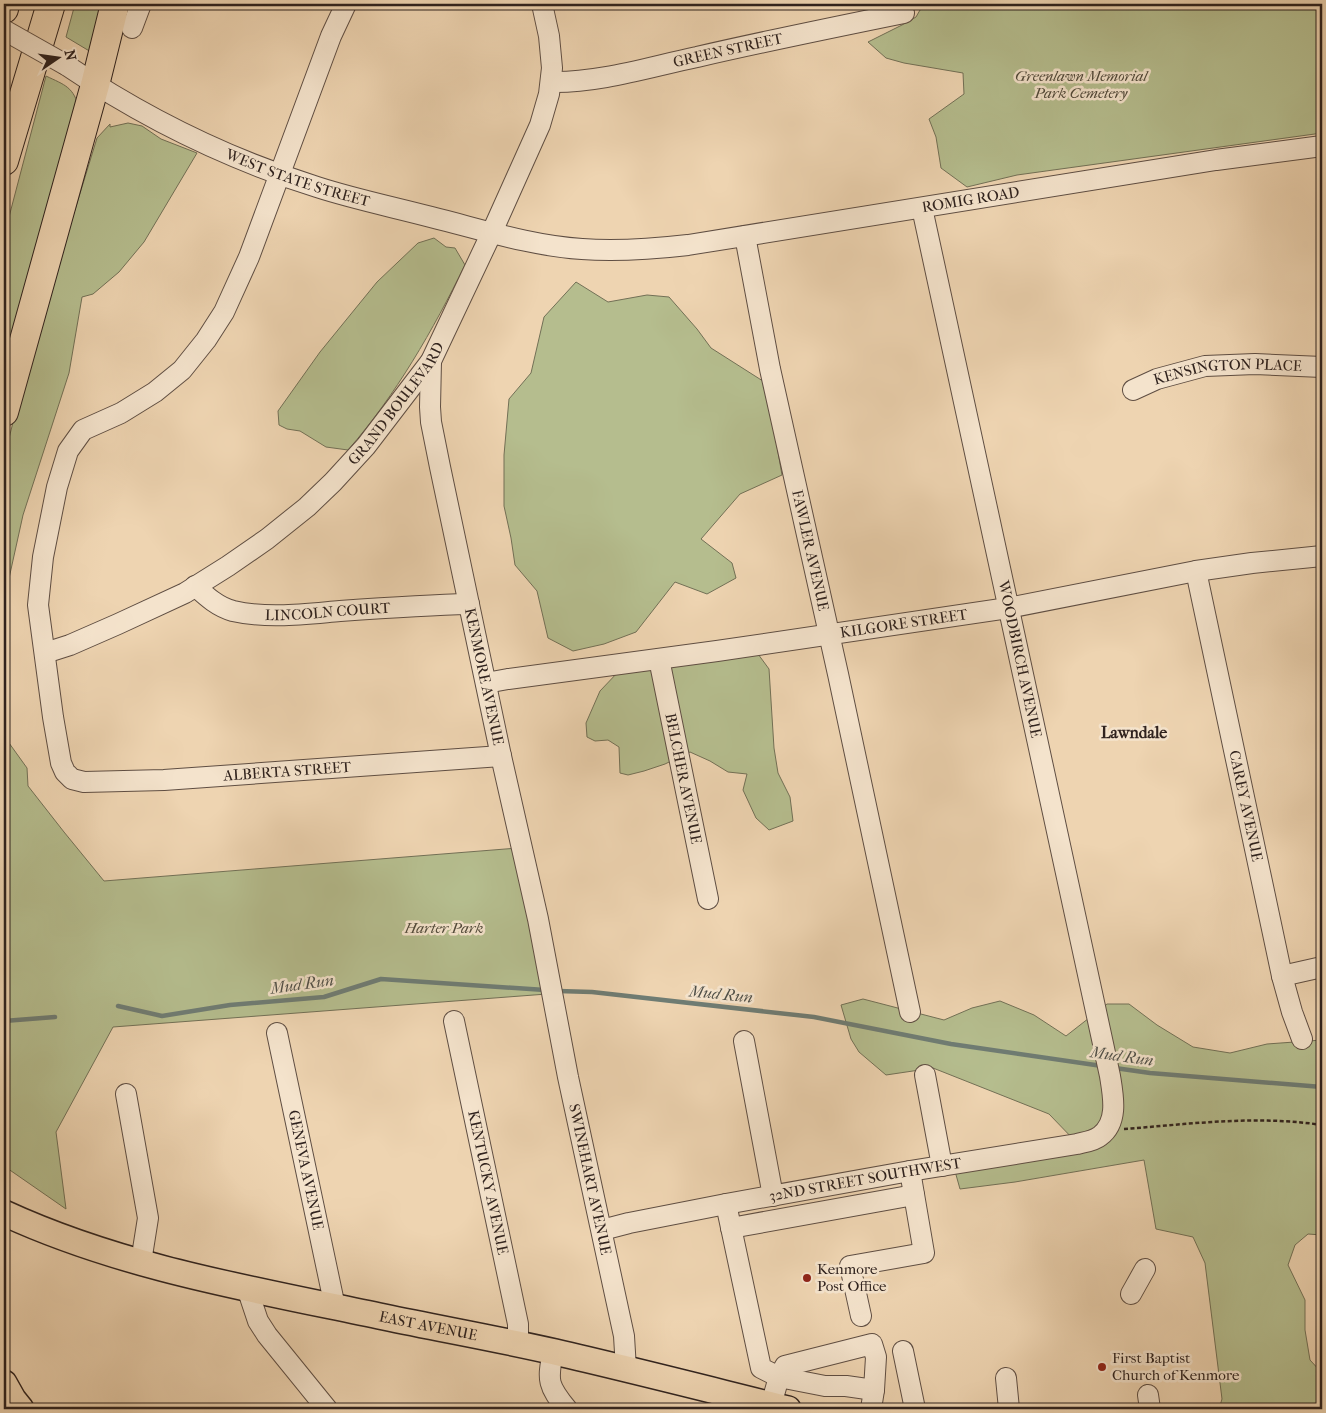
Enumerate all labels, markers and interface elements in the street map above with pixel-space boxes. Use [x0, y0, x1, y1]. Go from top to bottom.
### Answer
street label: GREEN STREET [671, 29, 785, 71]
north arrow [32, 32, 82, 82]
text: N [61, 48, 80, 63]
park label: Greenlawn Memorial Park Cemetery [1015, 67, 1149, 102]
street label: WEST STATE STREET [222, 144, 373, 211]
street label: ROMIG ROAD [920, 183, 1021, 216]
street label: GRAND BOULEVARD [344, 339, 448, 469]
street label: KENSINGTON PLACE [1151, 355, 1302, 389]
street label: FAWLER AVENUE [788, 488, 833, 612]
street label: WOODBIRCH AVENUE [994, 578, 1045, 739]
street label: LINCOLN COURT [265, 599, 392, 624]
street label: KILGORE STREET [839, 605, 970, 642]
street label: KENMORE AVENUE [461, 606, 507, 747]
street label: BELCHER AVENUE [661, 712, 706, 846]
district label: Lawndale [1101, 723, 1167, 742]
street label: CAREY AVENUE [1225, 748, 1266, 863]
street label: ALBERTA STREET [222, 758, 352, 785]
park label: Harter Park [404, 919, 483, 937]
water label: Mud Run [268, 970, 335, 998]
water label: Mud Run [687, 981, 754, 1007]
water label: Mud Run [1088, 1042, 1155, 1070]
street label: SWINEHART AVENUE [565, 1102, 615, 1257]
street label: GENEVA AVENUE [285, 1108, 327, 1232]
street label: KENTUCKY AVENUE [464, 1109, 512, 1256]
street label: 32ND STREET SOUTHWEST [767, 1154, 964, 1205]
place label: Kenmore Post Office [817, 1260, 887, 1295]
marker: Kenmore Post Office [801, 1272, 813, 1284]
street label: EAST AVENUE [377, 1307, 479, 1344]
place label: First Baptist Church of Kenmore [1112, 1349, 1240, 1384]
marker: First Baptist Church of Kenmore [1096, 1361, 1108, 1373]

